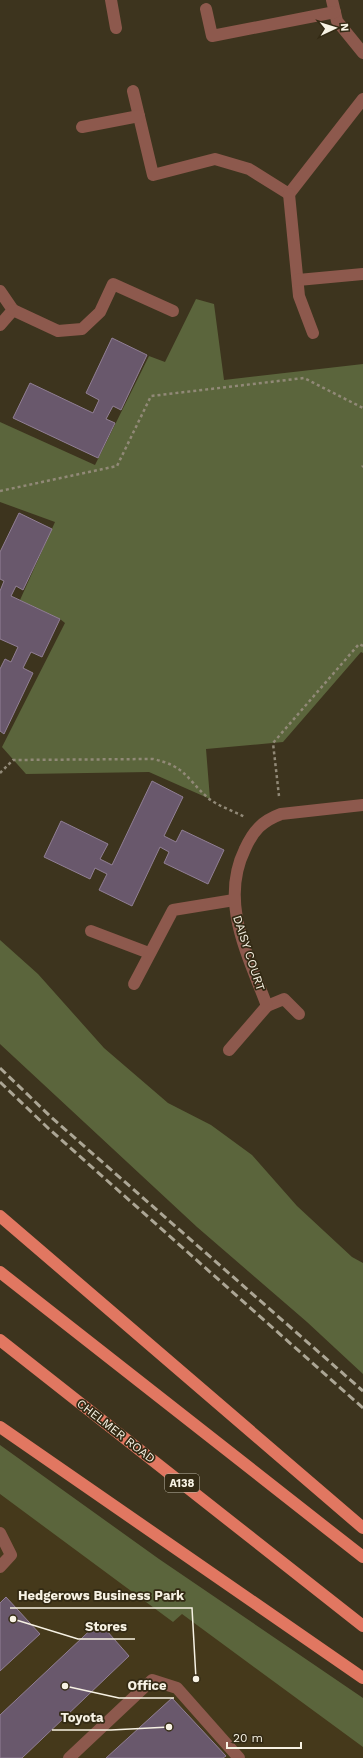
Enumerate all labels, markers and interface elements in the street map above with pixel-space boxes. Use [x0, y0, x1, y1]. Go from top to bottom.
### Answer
north arrow [315, 8, 355, 48]
text: N [338, 23, 351, 32]
street label: DAISY COURT [230, 914, 268, 992]
street label: CHELMER ROAD [74, 1396, 158, 1466]
road number: A138 [165, 1474, 199, 1492]
callout: Hedgerows Business Park [10, 1583, 192, 1608]
text: Hedgerows Business Park [18, 1588, 185, 1603]
callout: Stores [78, 1614, 135, 1639]
text: Stores [85, 1619, 127, 1634]
callout: Office [119, 1673, 174, 1698]
text: Office [128, 1678, 167, 1693]
callout: Toyota [52, 1705, 111, 1730]
text: Toyota [61, 1710, 104, 1725]
scale bar [227, 1724, 301, 1750]
text: 20 m [233, 1731, 263, 1745]

